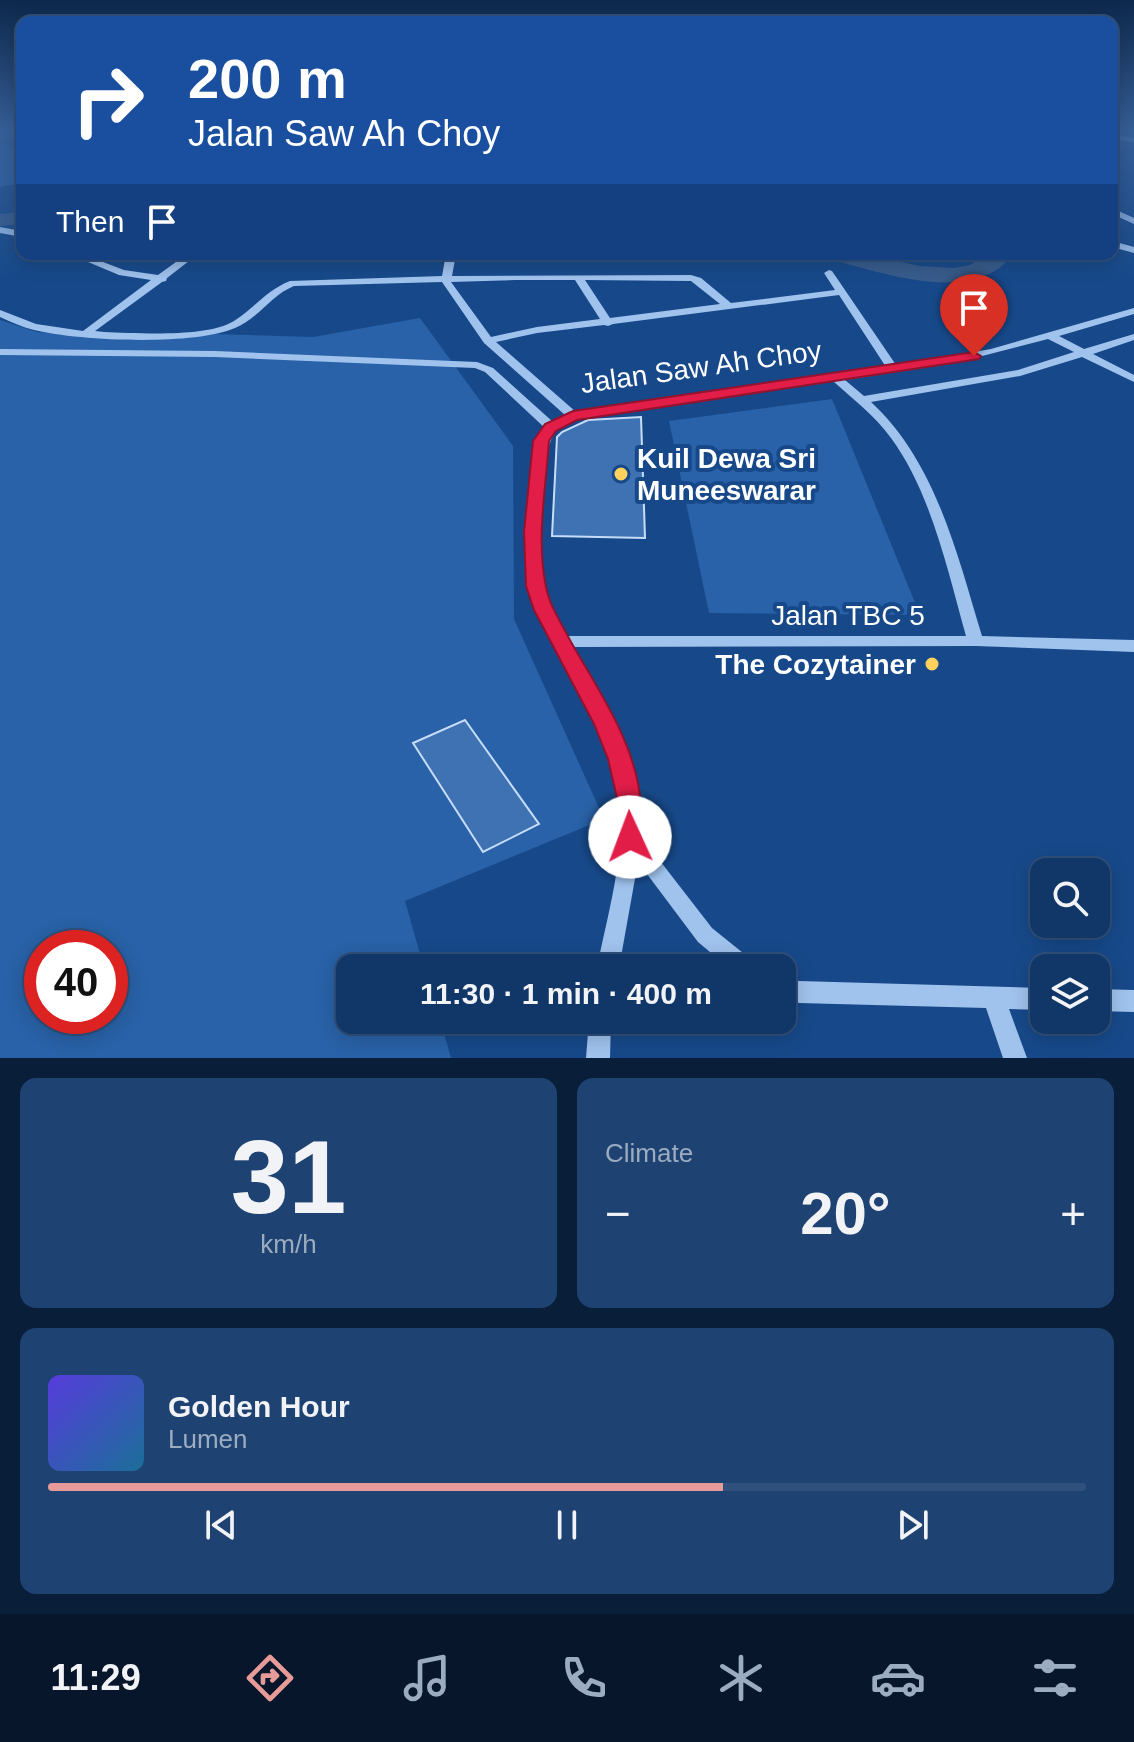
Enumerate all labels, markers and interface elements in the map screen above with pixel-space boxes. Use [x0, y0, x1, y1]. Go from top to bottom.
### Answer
text: 200 m [188, 47, 347, 110]
icon: right [56, 48, 160, 152]
text: Jalan Saw Ah Choy [188, 113, 500, 154]
icon: arrive [140, 200, 184, 244]
text: Then [56, 205, 124, 238]
pin [940, 274, 1008, 356]
icon: arrive [952, 286, 996, 330]
street label: Jalan Saw Ah Choy [579, 335, 823, 399]
place label: Kuil Dewa Sri Muneeswarar [637, 443, 816, 506]
marker: Kuil Dewa Sri Muneeswarar [612, 465, 630, 483]
street label: Jalan TBC 5 [771, 600, 925, 631]
place label: The Cozytainer [715, 649, 916, 680]
marker: The Cozytainer [923, 655, 941, 673]
position arrow [588, 795, 672, 879]
map controls [1030, 858, 1110, 1034]
button: search [1030, 858, 1110, 938]
speed limit sign: 40 [24, 930, 128, 1034]
button: layers [1030, 954, 1110, 1034]
text: 11:30 · 1 min · 400 m [420, 977, 712, 1010]
text: 31 [231, 1119, 346, 1235]
text: Climate [605, 1138, 693, 1168]
text: 20° [800, 1180, 891, 1247]
text: − [605, 1189, 631, 1238]
text: + [1060, 1189, 1086, 1238]
text: km/h [260, 1229, 317, 1259]
text: Golden Hour [168, 1390, 350, 1423]
text: Lumen [168, 1424, 248, 1454]
icon: previous [199, 1503, 243, 1547]
icon: pause [545, 1503, 589, 1547]
icon: next [891, 1503, 935, 1547]
icon: directions [242, 1650, 298, 1706]
icon: music [399, 1650, 455, 1706]
icon: phone [556, 1650, 612, 1706]
icon: climate [713, 1650, 769, 1706]
icon: car [870, 1650, 926, 1706]
icon: filters [1027, 1650, 1083, 1706]
text: 11:29 [51, 1657, 141, 1698]

